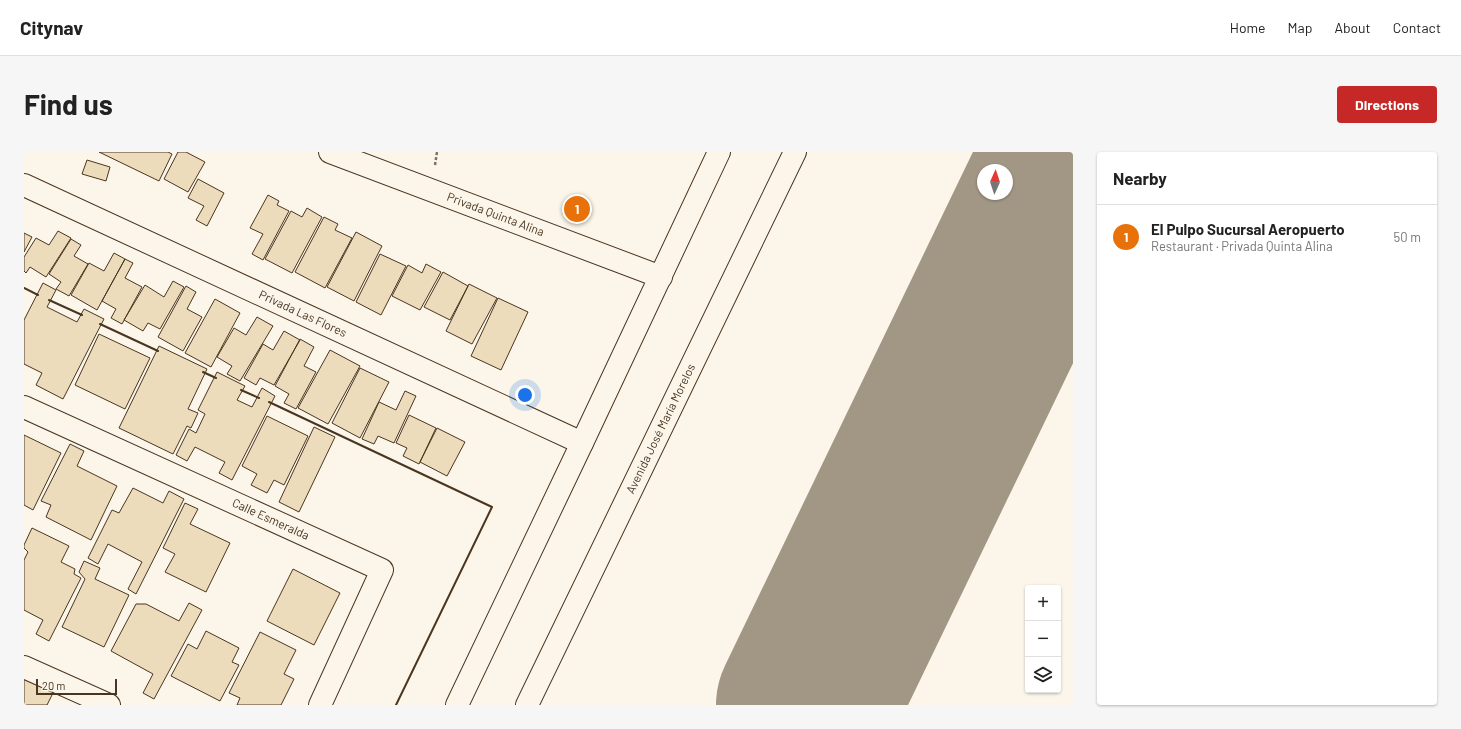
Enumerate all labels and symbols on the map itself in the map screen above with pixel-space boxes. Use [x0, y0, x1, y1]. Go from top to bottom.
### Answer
north arrow [977, 164, 1013, 200]
street label: Privada Quinta Alina [445, 189, 547, 238]
pin: 1 [564, 194, 590, 224]
street label: Privada Las Flores [257, 287, 349, 339]
street label: Avenida José María Morelos [623, 361, 698, 496]
your location [515, 385, 535, 405]
street label: Calle Esmeralda [230, 495, 312, 542]
scale bar [36, 677, 117, 696]

